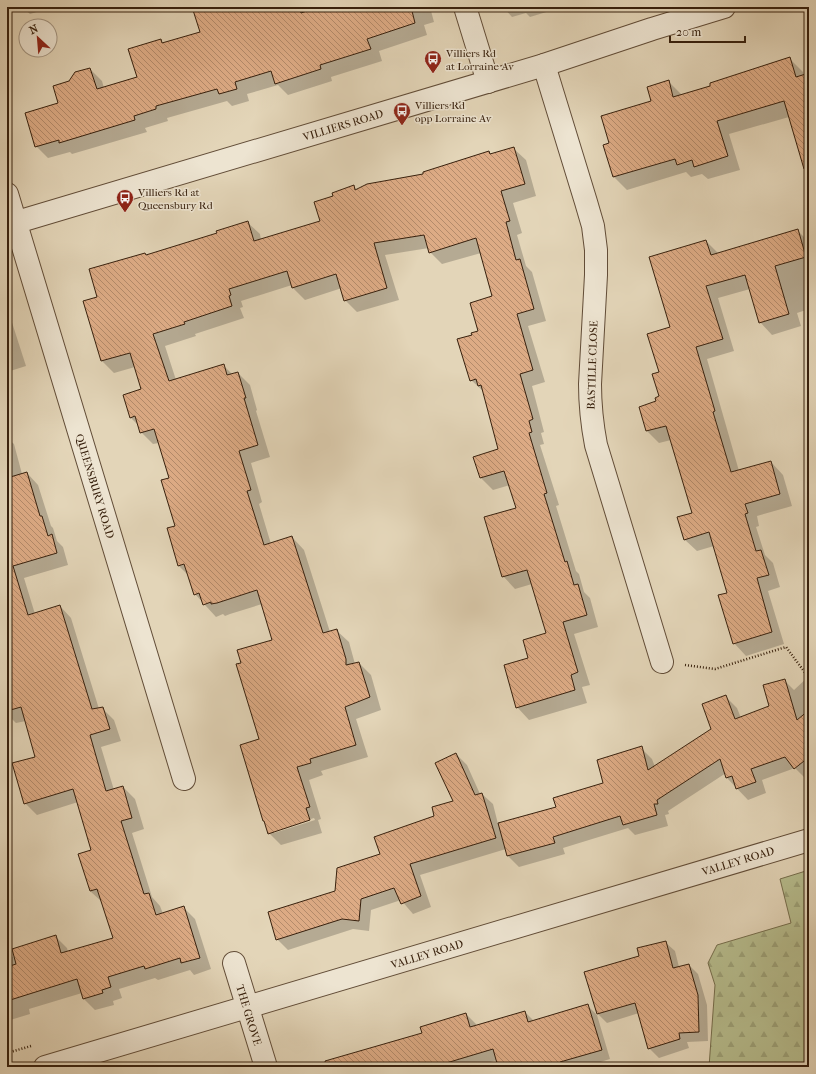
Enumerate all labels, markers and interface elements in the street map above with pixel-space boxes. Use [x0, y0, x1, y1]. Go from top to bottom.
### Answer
north arrow [18, 18, 58, 58]
scale bar [670, 18, 745, 44]
text: N [27, 22, 41, 37]
text: 20 m [676, 25, 701, 39]
place label: Villiers Rd at Lorraine Av [445, 47, 514, 73]
bus stop icon: Villiers Rd at Lorraine Av [423, 49, 443, 74]
place label: Villiers Rd opp Lorraine Av [414, 99, 492, 125]
bus stop icon: Villiers Rd opp Lorraine Av [392, 101, 412, 126]
street label: VILLIERS ROAD [300, 107, 385, 144]
place label: Villiers Rd at Queensbury Rd [137, 186, 214, 212]
bus stop icon: Villiers Rd at Queensbury Rd [115, 188, 135, 213]
street label: BASTILLE CLOSE [584, 320, 601, 410]
street label: QUEENSBURY ROAD [72, 432, 117, 540]
street label: VALLEY ROAD [699, 844, 776, 879]
street label: VALLEY ROAD [388, 937, 465, 972]
street label: THE GROVE [233, 983, 264, 1047]

